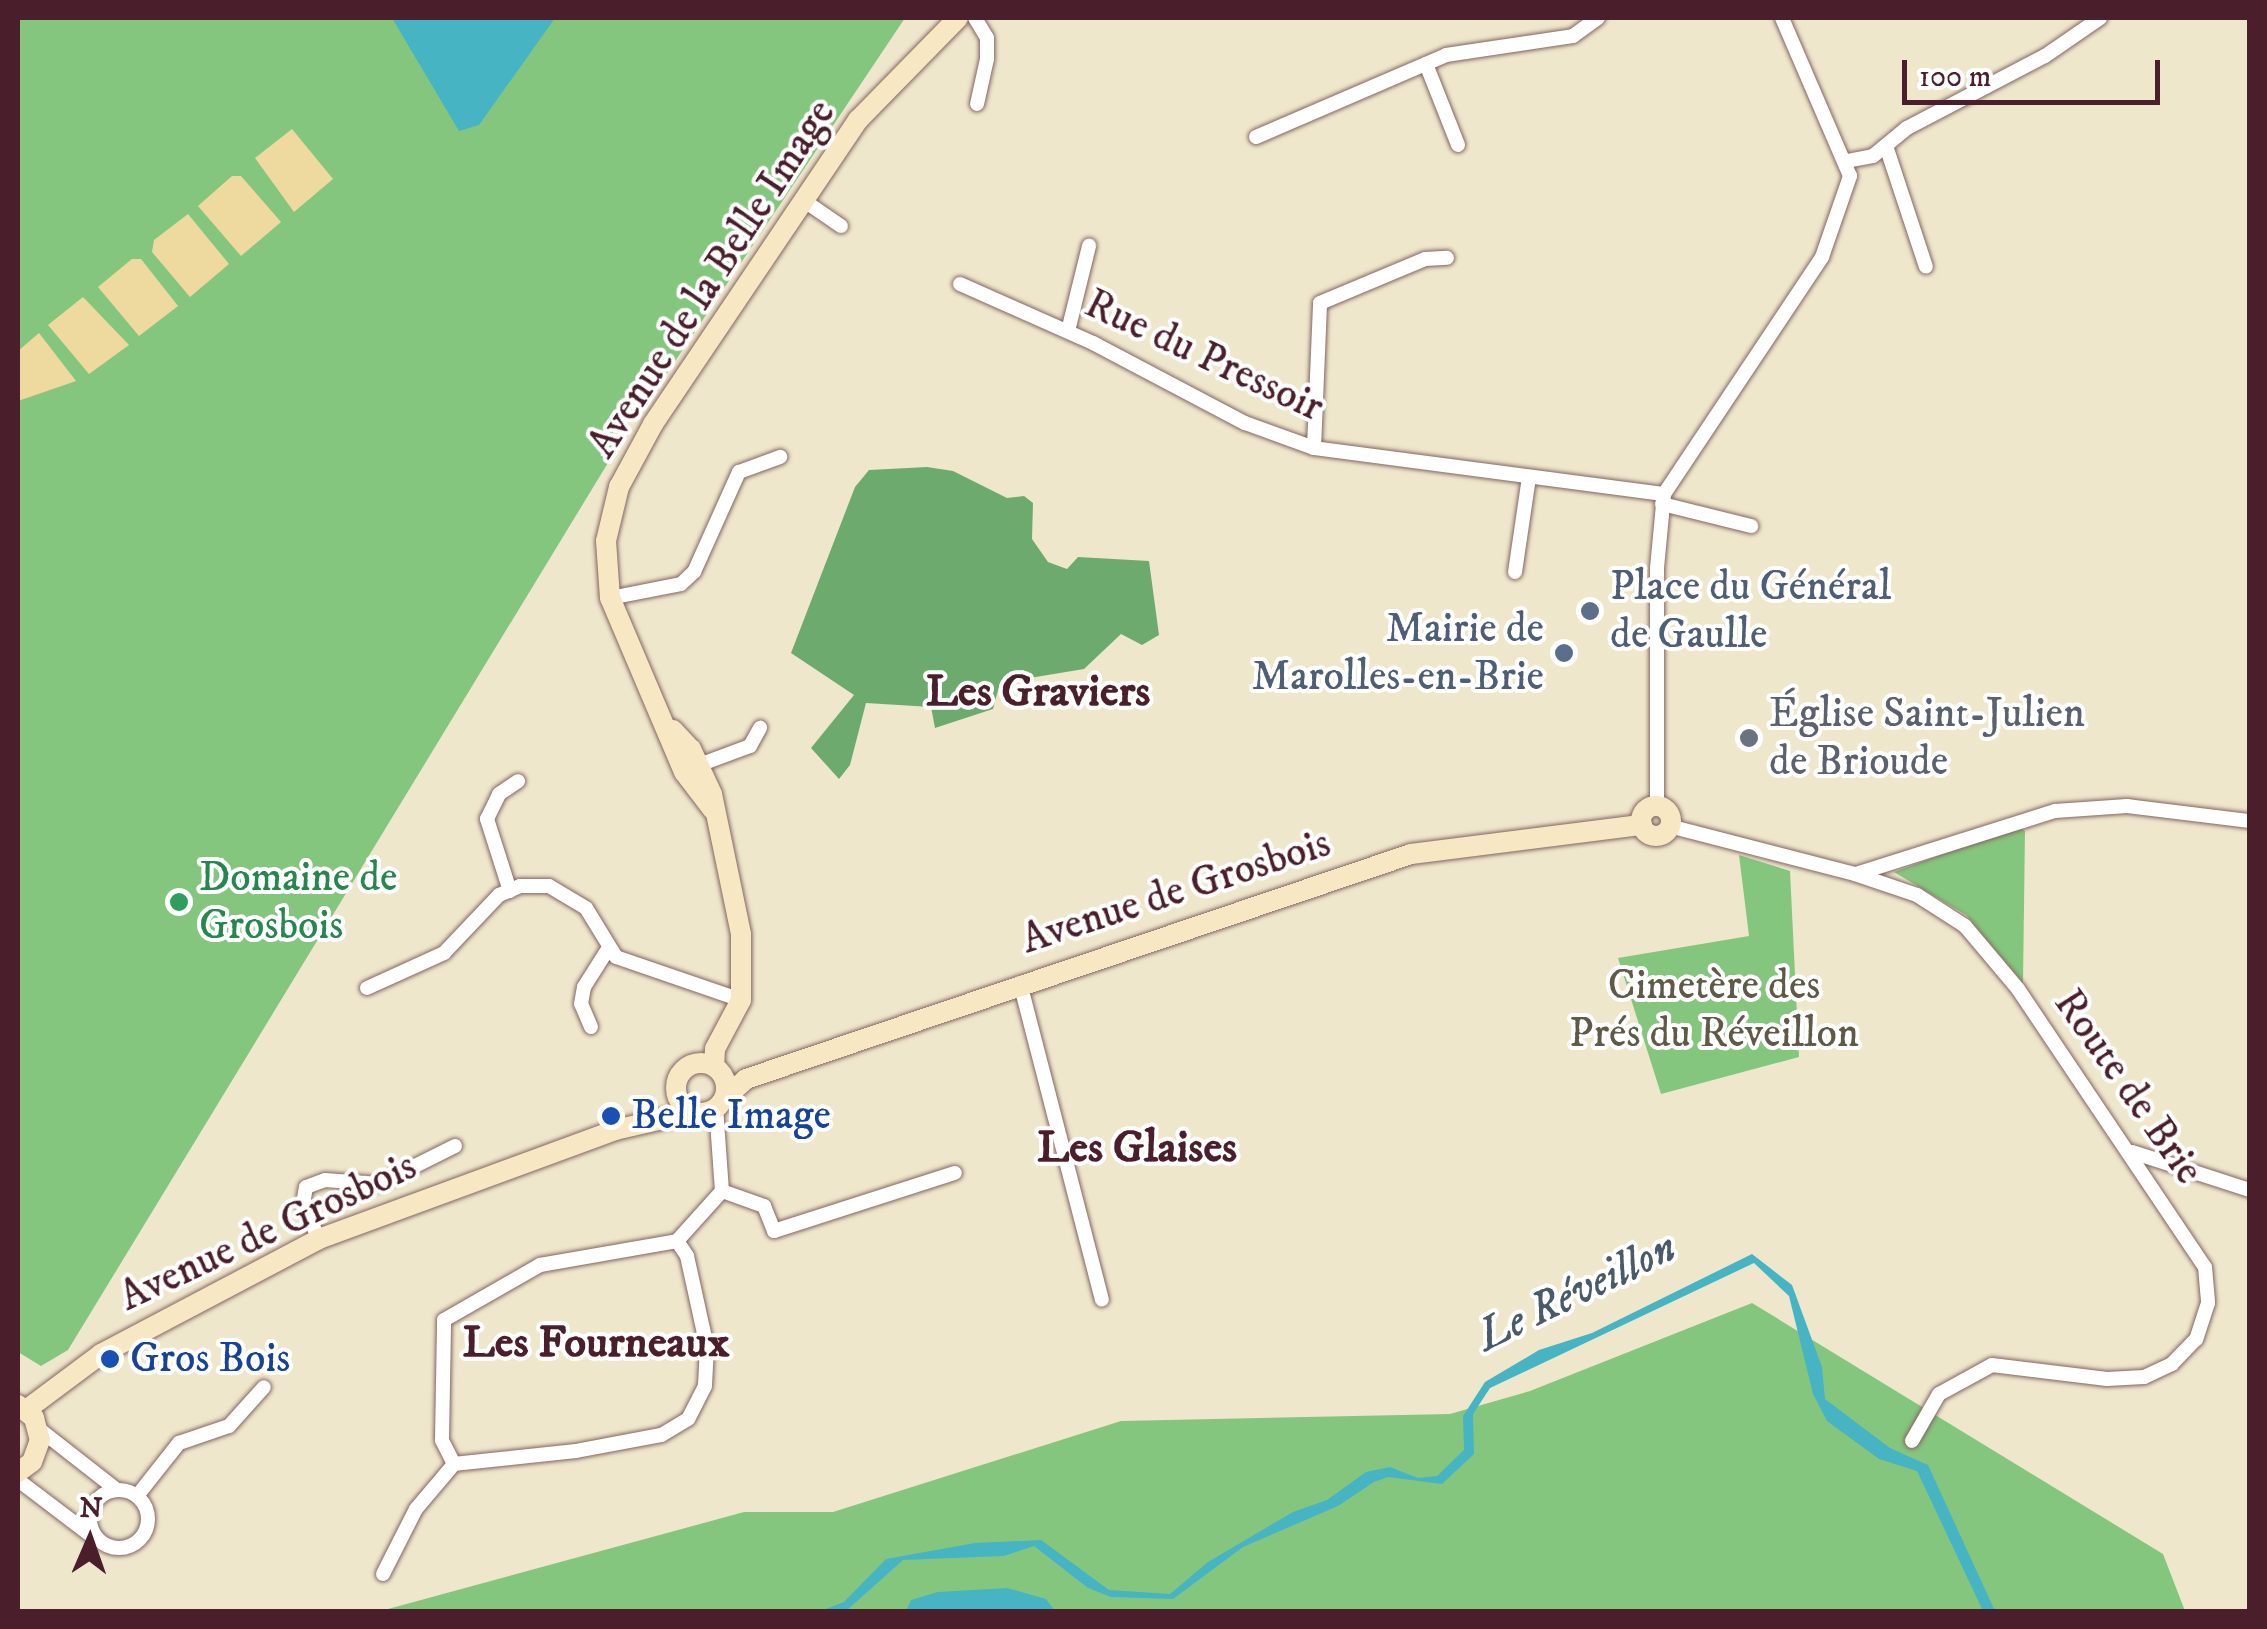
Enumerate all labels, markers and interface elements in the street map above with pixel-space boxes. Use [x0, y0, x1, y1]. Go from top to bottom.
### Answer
scale bar [1907, 40, 2164, 102]
text: 100 m [1919, 59, 1991, 96]
street label: Avenue de la Belle Image [577, 90, 847, 468]
street label: Rue du Pressoir [1077, 279, 1331, 433]
place label: Place du Général de Gaulle [1610, 562, 1891, 660]
marker: Place du Général de Gaulle [1579, 600, 1601, 622]
place label: Mairie de Marolles-en-Brie [1252, 604, 1544, 702]
marker: Mairie de Marolles-en-Brie [1553, 642, 1575, 664]
district label: Les Graviers [926, 666, 1150, 720]
place label: Église Saint-Julien de Brioude [1769, 689, 2085, 788]
marker: Église Saint-Julien de Brioude [1738, 727, 1760, 749]
street label: Avenue de Grosbois [1015, 818, 1337, 966]
place label: Domaine de Grosbois [199, 853, 397, 951]
marker: Domaine de Grosbois [168, 891, 190, 913]
park label: Cimetère des Prés du Réveillon [1569, 961, 1859, 1060]
street label: Route de Brie [2043, 980, 2213, 1194]
place label: Belle Image [631, 1091, 831, 1141]
marker: Belle Image [600, 1105, 622, 1127]
district label: Les Glaises [1037, 1122, 1237, 1176]
street label: Avenue de Grosbois [112, 1141, 424, 1323]
water label: Le Réveillon [1468, 1222, 1686, 1364]
district label: Les Fourneaux [462, 1317, 730, 1371]
place label: Gros Bois [130, 1334, 290, 1384]
marker: Gros Bois [99, 1348, 121, 1370]
north arrow [40, 1489, 140, 1589]
text: N [79, 1491, 103, 1526]

